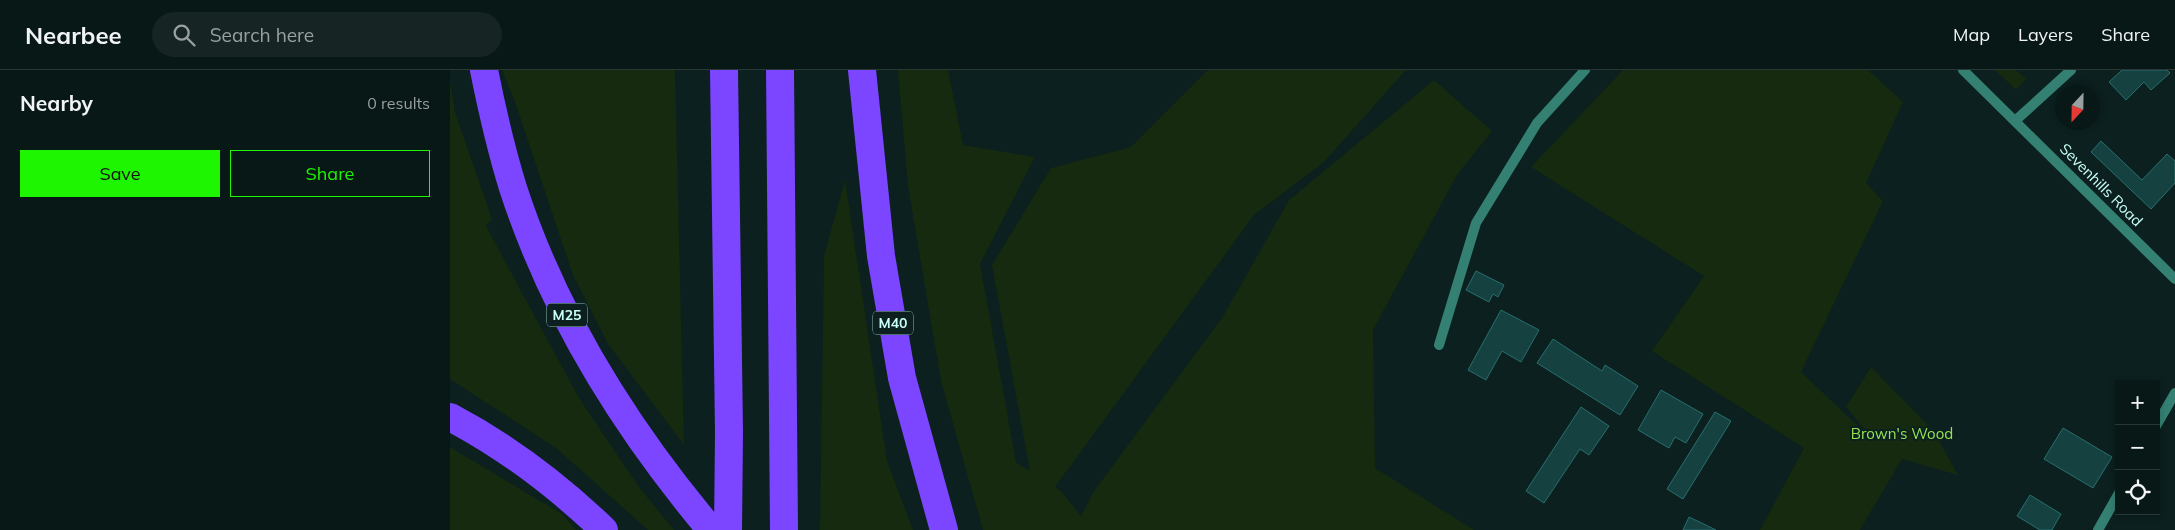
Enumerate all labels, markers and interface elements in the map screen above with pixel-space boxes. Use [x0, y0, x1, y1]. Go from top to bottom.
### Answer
search box [152, 12, 502, 57]
text: Nearbee [25, 20, 122, 50]
icon: search [170, 21, 198, 49]
text: Search here [210, 23, 314, 47]
text: Map [1953, 23, 1990, 46]
text: Layers [2018, 23, 2073, 46]
text: Share [2101, 23, 2150, 46]
north arrow [2055, 85, 2100, 130]
text: Nearby [20, 90, 93, 116]
text: 0 results [367, 93, 430, 113]
street label: Sevenhills Road [2056, 139, 2147, 230]
button: Save [20, 150, 220, 197]
button: Share [230, 150, 430, 197]
road number: M25 [547, 304, 587, 326]
road number: M40 [873, 312, 913, 334]
map controls [2115, 380, 2160, 515]
button: + [2115, 380, 2160, 425]
park label: Brown's Wood [1851, 424, 1953, 443]
button: − [2115, 425, 2160, 470]
button: locate [2115, 470, 2160, 515]

